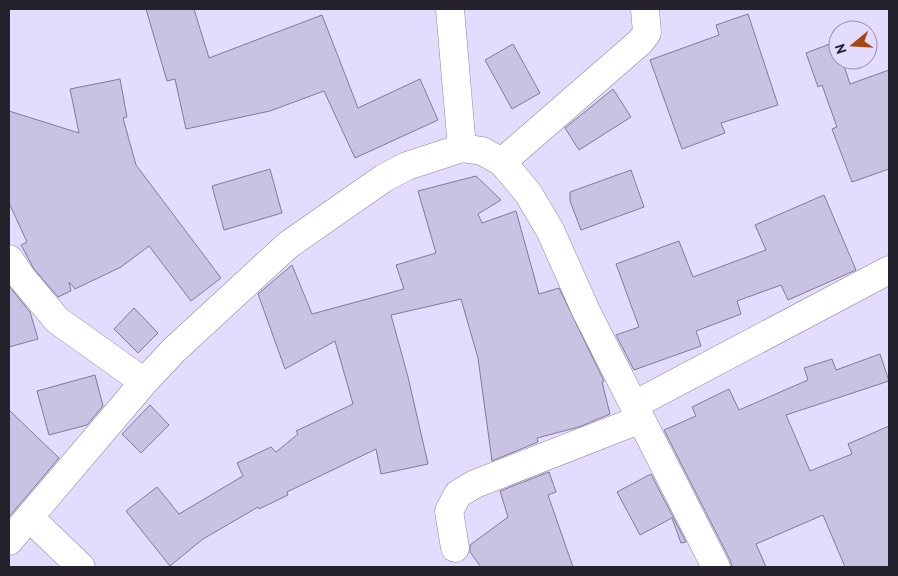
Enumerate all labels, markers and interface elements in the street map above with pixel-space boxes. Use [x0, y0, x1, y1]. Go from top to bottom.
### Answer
north arrow [828, 20, 878, 70]
text: N [831, 42, 851, 56]

